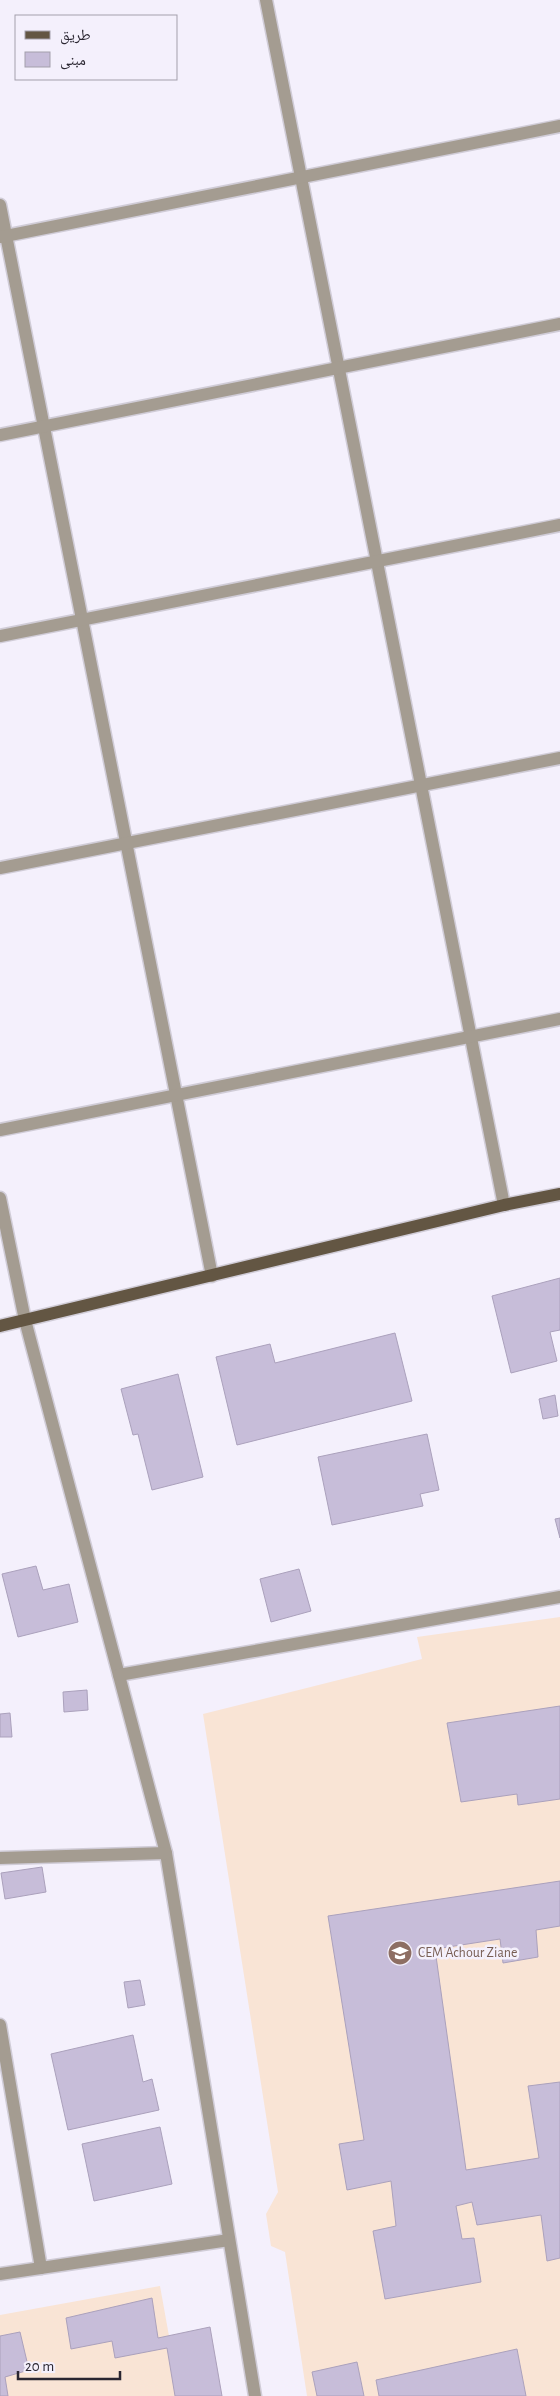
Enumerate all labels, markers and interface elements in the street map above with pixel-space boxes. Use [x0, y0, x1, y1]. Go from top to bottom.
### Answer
legend [15, 15, 178, 80]
text: طريق [60, 28, 91, 45]
text: مبنى [60, 53, 86, 70]
school or university icon: CEM Achour Ziane [387, 1940, 413, 1966]
place label: CEM Achour Ziane [418, 1946, 517, 1960]
scale bar [18, 2348, 120, 2380]
text: 20 m [25, 2359, 54, 2374]

